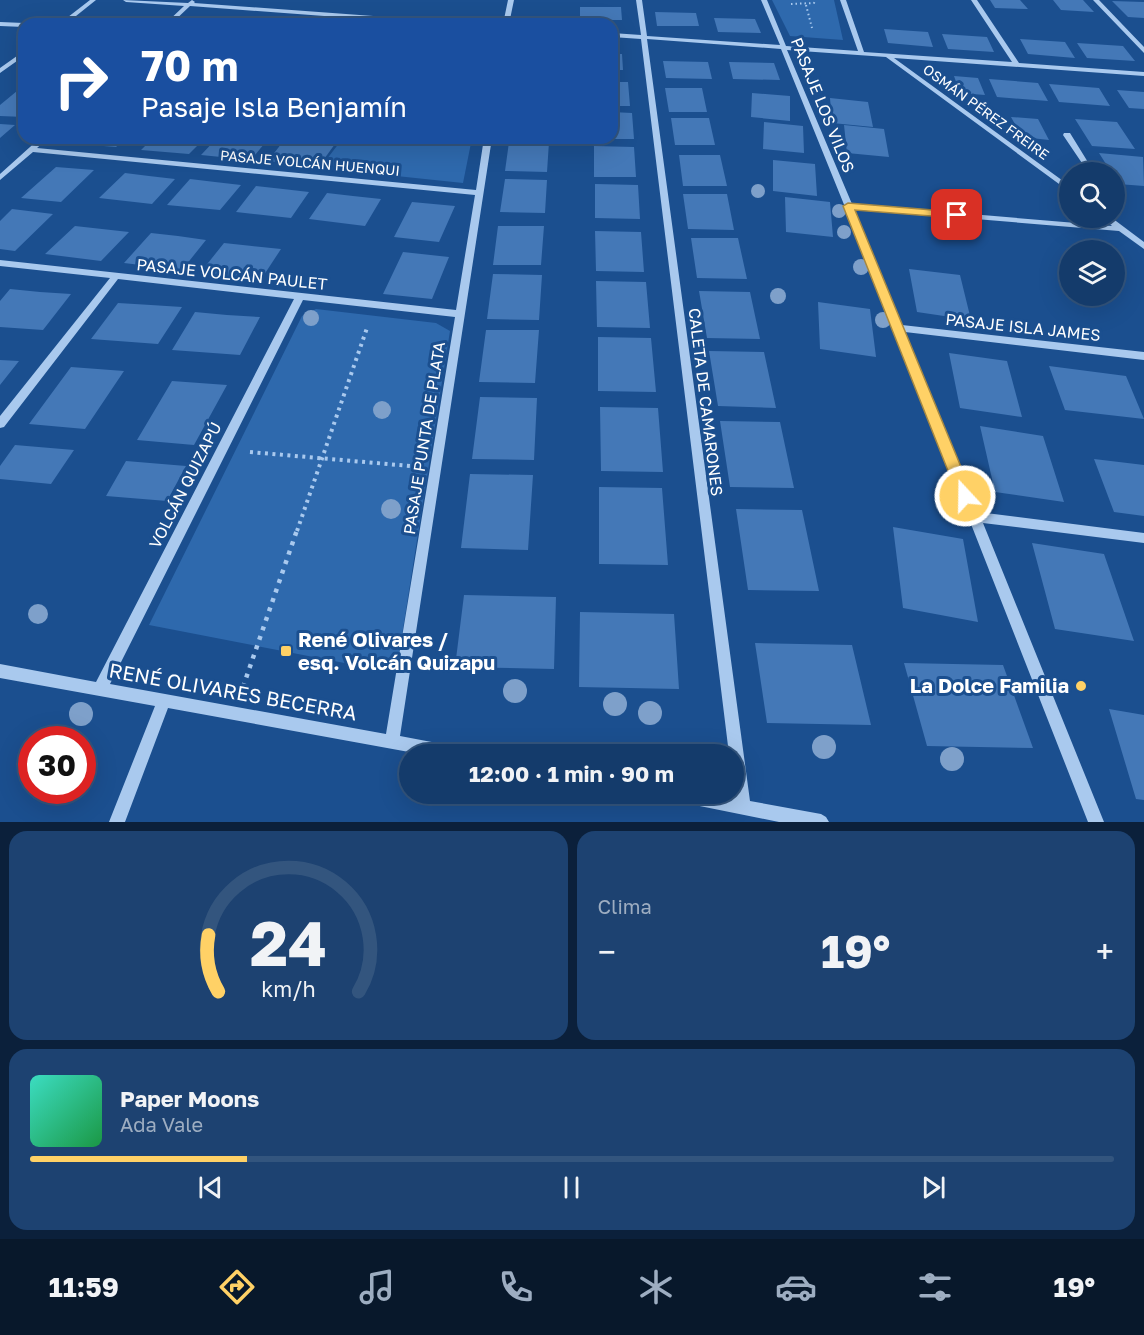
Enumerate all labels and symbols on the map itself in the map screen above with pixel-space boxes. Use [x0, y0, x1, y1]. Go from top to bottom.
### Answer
street label: PASAJE LOS VILOS [787, 34, 859, 176]
street label: OSMÁN PÉREZ FREIRE [920, 60, 1053, 163]
street label: PASAJE VOLCÁN HUENQUI [220, 146, 400, 179]
pin [931, 189, 982, 240]
street label: PASAJE VOLCÁN PAULET [136, 254, 328, 294]
street label: CALETA DE CAMARONES [685, 307, 727, 497]
street label: PASAJE ISLA JAMES [944, 309, 1102, 345]
street label: PASAJE PUNTA DE PLATA [399, 340, 449, 536]
street label: VOLCÁN QUIZAPÚ [144, 418, 226, 552]
position arrow [933, 464, 997, 528]
place label: René Olivares / esq. Volcán Quizapu [298, 627, 495, 674]
marker: René Olivares / esq. Volcán Quizapu [279, 644, 293, 658]
street label: RENÉ OLIVARES BECERRA [107, 657, 359, 725]
place label: La Dolce Familia [910, 673, 1069, 697]
marker: La Dolce Familia [1074, 679, 1088, 693]
speed limit sign: 30 [18, 726, 96, 804]

